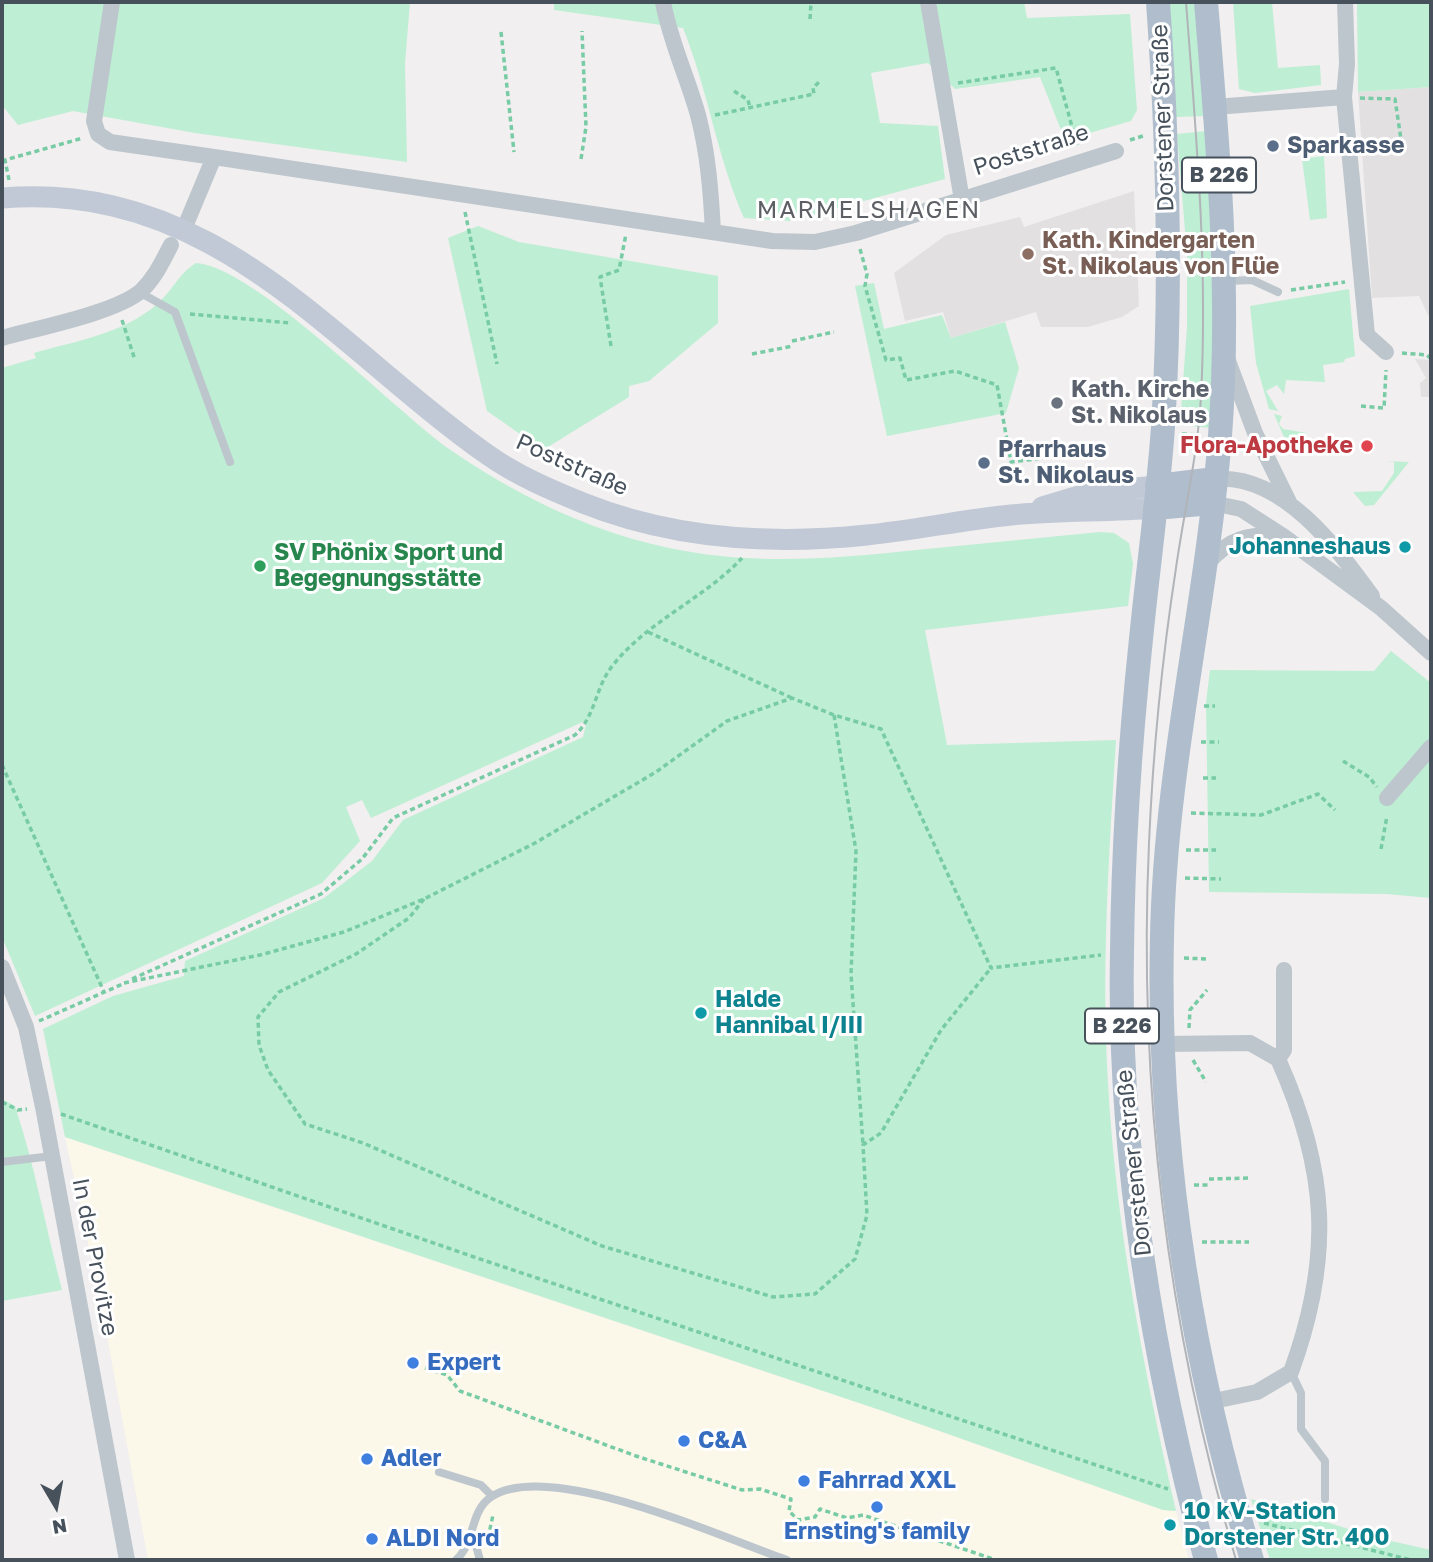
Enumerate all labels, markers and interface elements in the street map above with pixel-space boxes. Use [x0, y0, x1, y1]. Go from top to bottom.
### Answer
street label: Dorstener Straße [1146, 24, 1180, 212]
street label: Poststraße [970, 118, 1092, 182]
place label: Sparkasse [1287, 132, 1405, 160]
marker: Sparkasse [1265, 138, 1281, 154]
road number: B 226 [1182, 158, 1256, 192]
district label: MARMELSHAGEN [758, 196, 980, 224]
place label: Kath. Kindergarten St. Nikolaus von Flüe [1042, 227, 1279, 281]
marker: Kath. Kindergarten St. Nikolaus von Flüe [1020, 246, 1036, 262]
place label: Kath. Kirche St. Nikolaus [1071, 376, 1209, 430]
marker: Kath. Kirche St. Nikolaus [1049, 395, 1065, 411]
street label: Poststraße [512, 428, 632, 502]
place label: Flora-Apotheke [1180, 432, 1353, 460]
place label: Pfarrhaus St. Nikolaus [998, 436, 1134, 490]
marker: Flora-Apotheke [1359, 438, 1375, 454]
marker: Pfarrhaus St. Nikolaus [976, 455, 992, 471]
place label: Johanneshaus [1229, 533, 1391, 561]
place label: SV Phönix Sport und Begegnungsstätte [274, 539, 503, 593]
marker: Johanneshaus [1397, 539, 1413, 555]
marker: SV Phönix Sport und Begegnungsstätte [252, 558, 268, 574]
place label: Halde Hannibal I/III [715, 986, 863, 1040]
marker: Halde Hannibal I/III [693, 1005, 709, 1021]
road number: B 226 [1085, 1009, 1159, 1044]
street label: Dorstener Straße [1110, 1068, 1158, 1258]
street label: In der Provitze [66, 1176, 124, 1338]
place label: Expert [427, 1349, 501, 1377]
marker: Expert [405, 1355, 421, 1371]
place label: C&A [698, 1427, 747, 1455]
marker: C&A [676, 1433, 692, 1449]
place label: Adler [381, 1445, 441, 1473]
marker: Adler [359, 1451, 375, 1467]
place label: Fahrrad XXL [818, 1467, 956, 1495]
north arrow [21, 1471, 91, 1541]
marker: Fahrrad XXL [796, 1473, 812, 1489]
place label: 10 kV-Station Dorstener Str. 400 [1184, 1498, 1389, 1552]
marker: Ernsting's family [869, 1499, 885, 1515]
text: N [51, 1515, 69, 1540]
marker: 10 kV-Station Dorstener Str. 400 [1162, 1517, 1178, 1533]
place label: Ernsting's family [784, 1518, 970, 1546]
place label: ALDI Nord [386, 1525, 500, 1553]
marker: ALDI Nord [364, 1531, 380, 1547]

